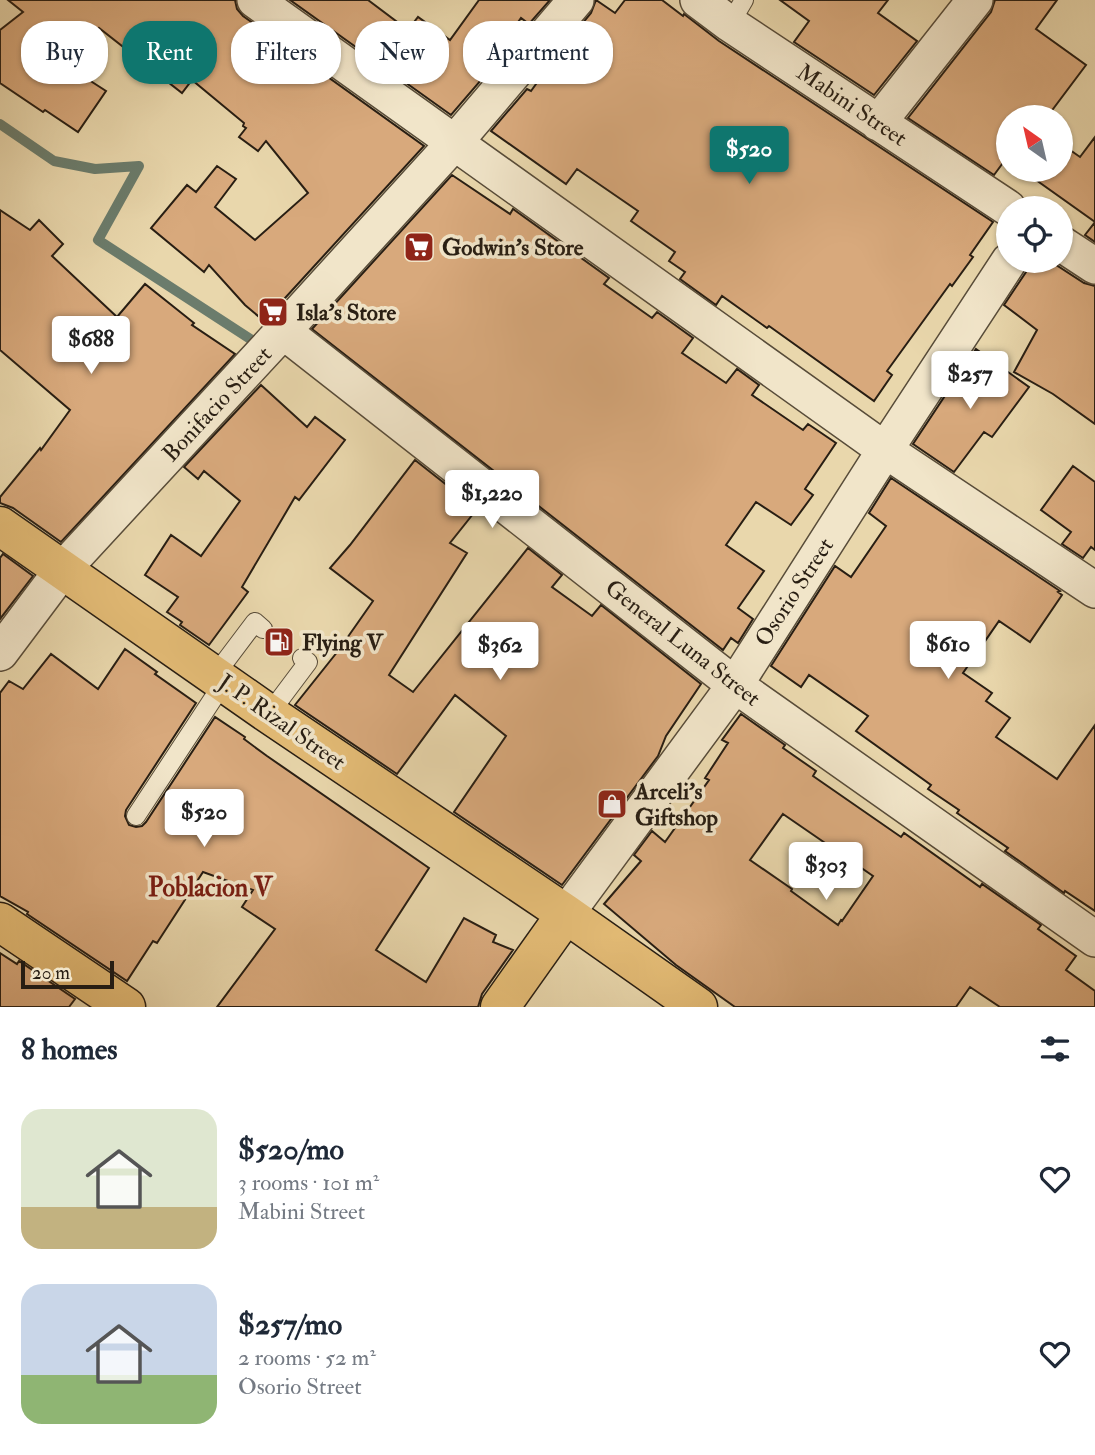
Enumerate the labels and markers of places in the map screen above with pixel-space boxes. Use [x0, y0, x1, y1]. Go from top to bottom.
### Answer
pin: $520 [708, 127, 790, 186]
supermarket icon: Godwin's Store [402, 230, 436, 264]
place label: Godwin's Store [442, 233, 584, 262]
supermarket icon: Isla's Store [256, 295, 290, 329]
place label: Isla's Store [296, 298, 396, 327]
pin: $688 [50, 316, 132, 376]
pin: $257 [929, 352, 1011, 411]
pin: $1,220 [435, 470, 549, 530]
pin: $362 [459, 622, 541, 682]
pin: $610 [907, 622, 989, 681]
fuel station icon: Flying V [262, 625, 296, 659]
place label: Flying V [302, 628, 384, 658]
place label: Arceli's Giftshop [634, 777, 718, 833]
shop icon: Arceli's Giftshop [595, 787, 629, 821]
pin: $520 [163, 790, 245, 849]
pin: $303 [785, 842, 867, 902]

